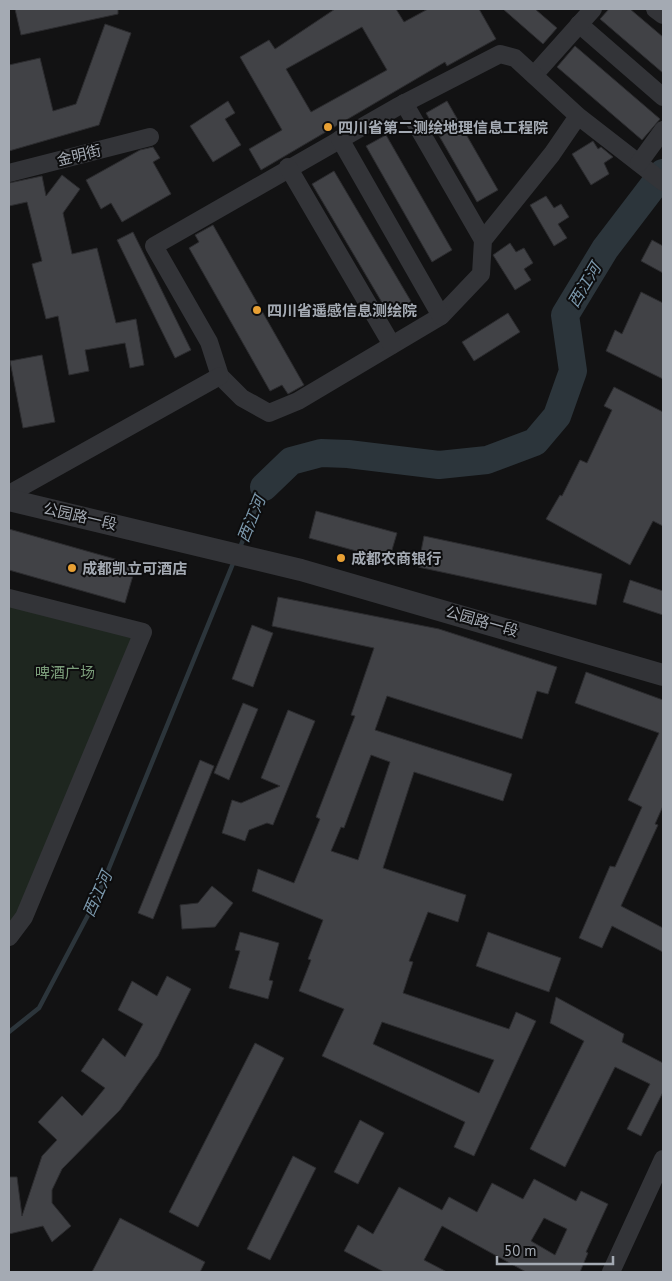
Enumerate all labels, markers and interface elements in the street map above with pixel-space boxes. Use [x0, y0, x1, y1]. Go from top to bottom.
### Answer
place label: 四川省第二测绘地理信息工程院 [338, 118, 548, 137]
marker: 四川省第二测绘地理信息工程院 [322, 121, 334, 133]
street label: 金明街 [55, 140, 103, 170]
water label: 西江河 [563, 257, 606, 311]
place label: 四川省遥感信息测绘院 [267, 301, 417, 320]
marker: 四川省遥感信息测绘院 [251, 304, 263, 316]
water label: 西江河 [233, 490, 270, 545]
street label: 公园路一段 [41, 498, 119, 534]
place label: 成都农商银行 [351, 549, 441, 568]
marker: 成都农商银行 [335, 552, 347, 564]
place label: 成都凯立可酒店 [82, 559, 187, 578]
marker: 成都凯立可酒店 [66, 562, 78, 574]
street label: 公园路一段 [443, 602, 521, 640]
park label: 啤酒广场 [35, 663, 95, 682]
water label: 西江河 [78, 865, 117, 920]
scale bar [497, 1234, 613, 1266]
text: 50 m [504, 1241, 537, 1260]

